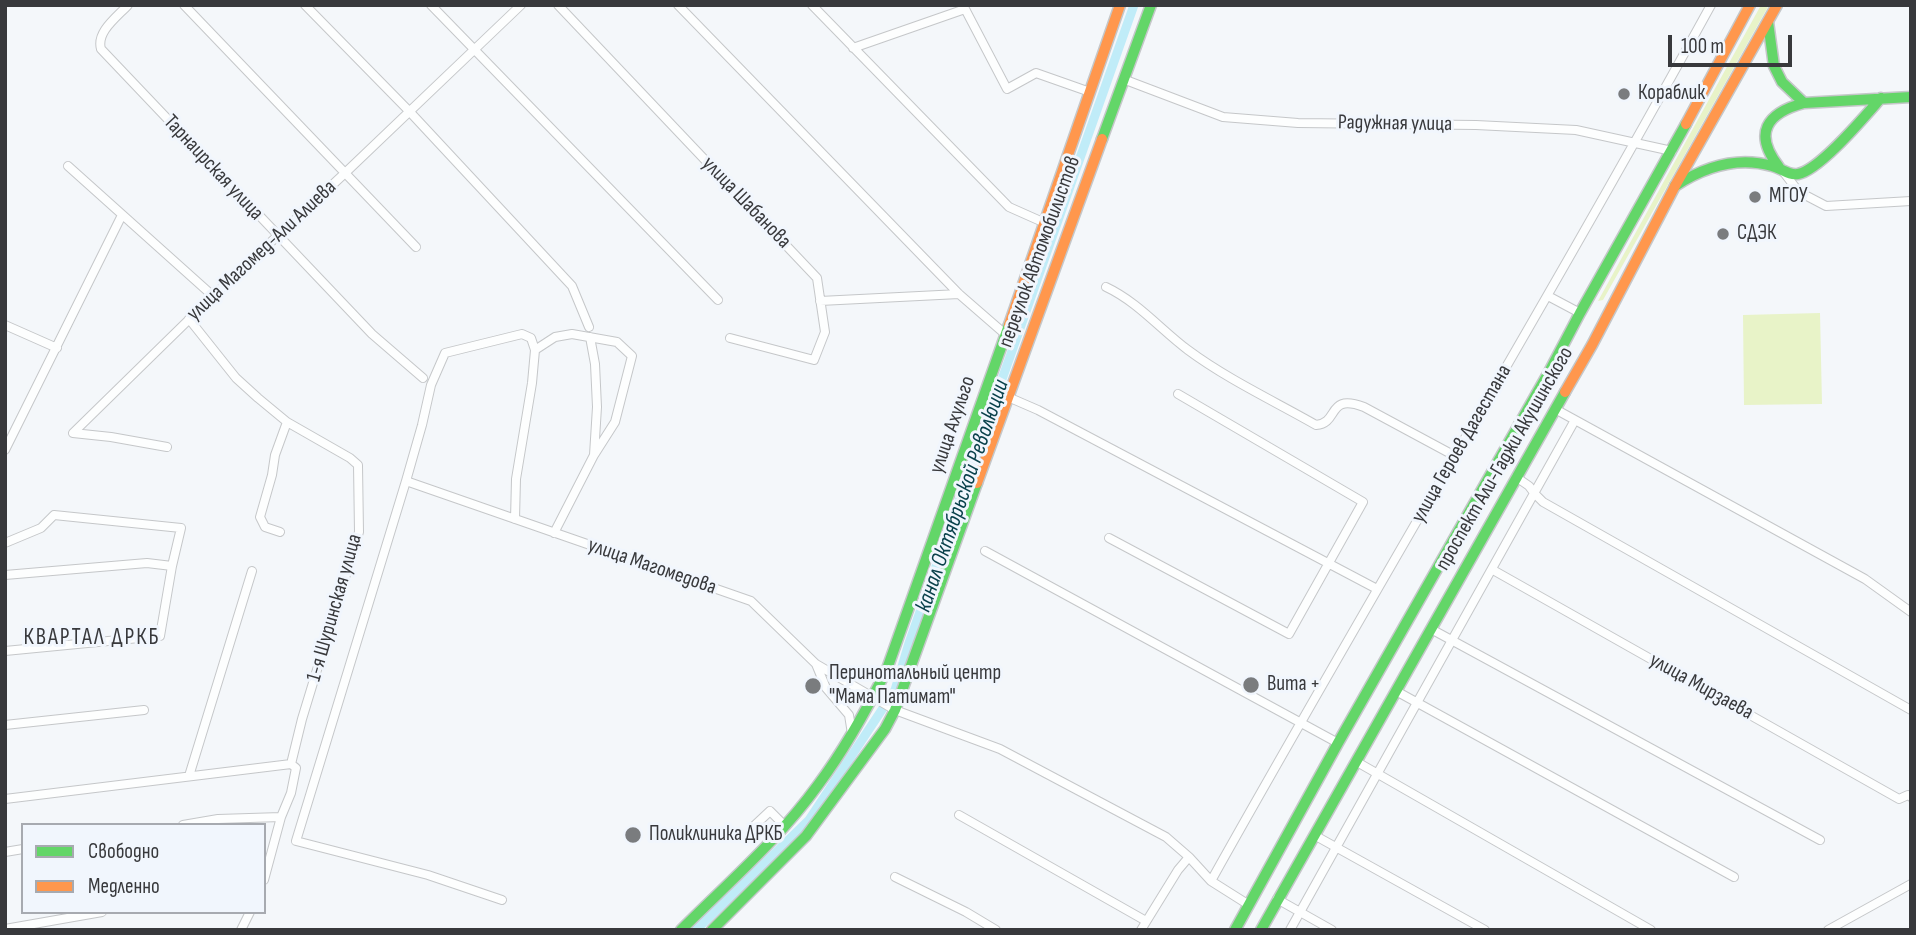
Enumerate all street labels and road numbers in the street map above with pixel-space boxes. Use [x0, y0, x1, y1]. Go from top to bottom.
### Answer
street label: Тарнаирская улица [158, 110, 268, 226]
street label: Радужная улица [1338, 110, 1452, 138]
street label: улица Шабанова [696, 152, 796, 254]
street label: переулок Автомобилистов [994, 153, 1086, 351]
street label: улица Магомед-Али Алиева [182, 175, 342, 327]
street label: проспект Али-Гаджи Акушинского [1431, 343, 1579, 575]
street label: улица Героев Дагестана [1407, 361, 1517, 527]
street label: улица Ахульго [925, 373, 981, 477]
street label: 1-я Шуринская улица [302, 531, 368, 685]
street label: улица Магомедова [584, 533, 720, 601]
street label: улица Мирзаева [1645, 648, 1757, 726]

